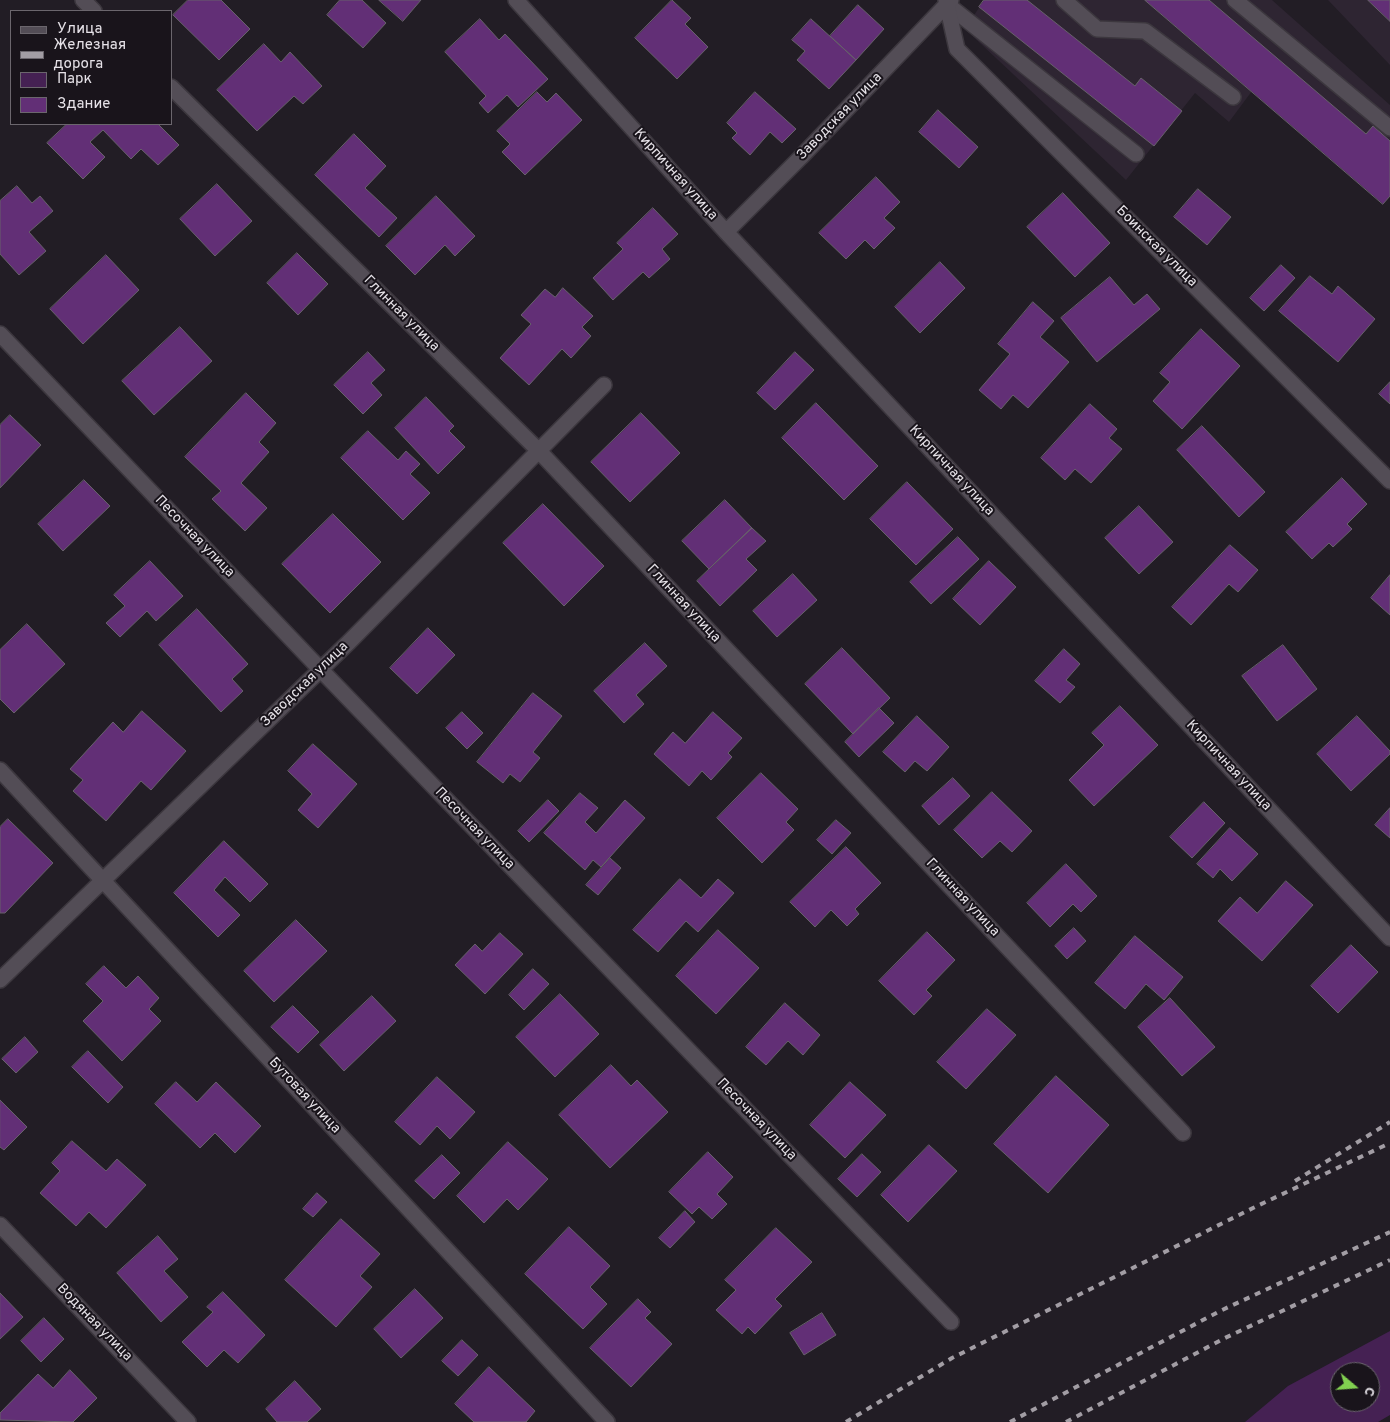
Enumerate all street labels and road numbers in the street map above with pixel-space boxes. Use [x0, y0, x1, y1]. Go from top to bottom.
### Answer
street label: Заводская улица [794, 70, 886, 164]
street label: Кирпичная улица [630, 126, 720, 224]
street label: Боинская улица [1112, 203, 1200, 291]
street label: Глинная улица [360, 273, 442, 355]
street label: Кирпичная улица [905, 422, 997, 520]
street label: Песочная улица [151, 492, 237, 582]
street label: Глинная улица [643, 562, 723, 646]
street label: Заводская улица [258, 639, 352, 731]
street label: Кирпичная улица [1182, 717, 1274, 815]
street label: Песочная улица [431, 784, 517, 874]
street label: Глинная улица [922, 856, 1002, 940]
street label: Бутовая улица [265, 1055, 343, 1137]
street label: Песочная улица [713, 1075, 799, 1165]
street label: Водяная улица [53, 1281, 135, 1365]

